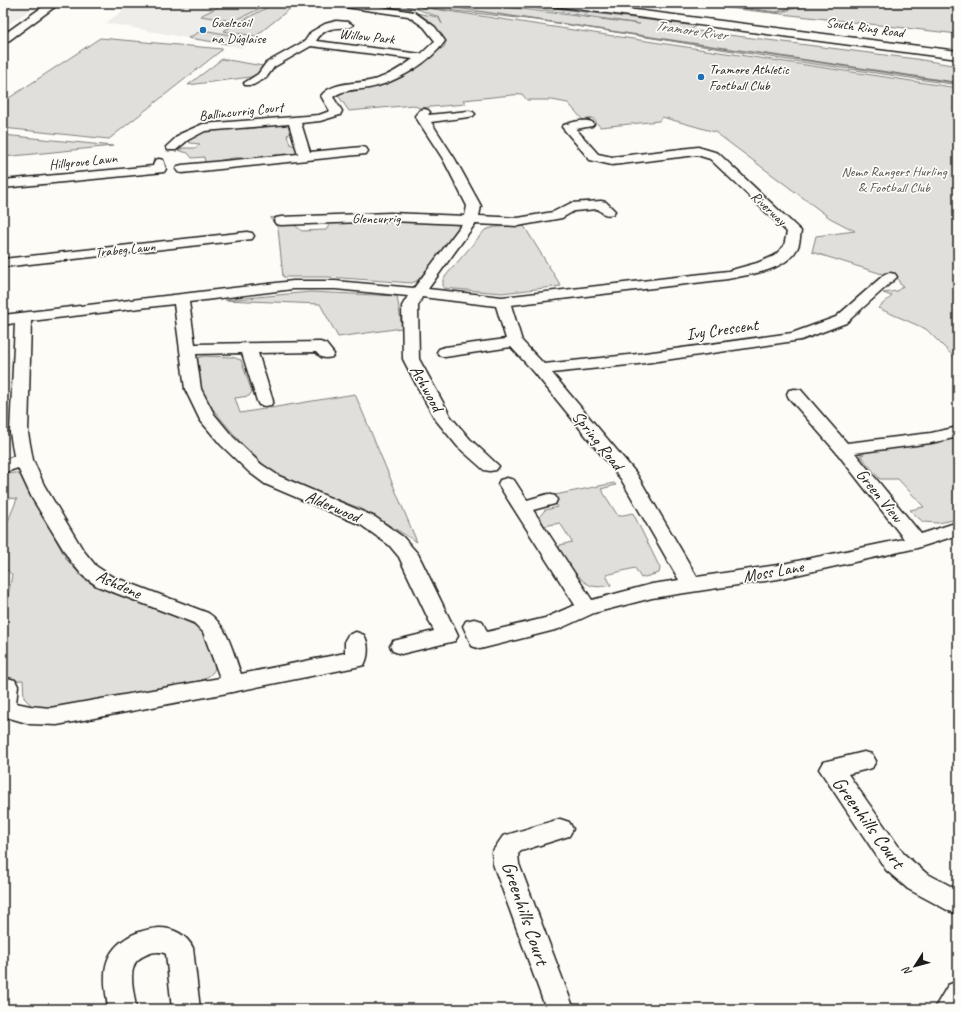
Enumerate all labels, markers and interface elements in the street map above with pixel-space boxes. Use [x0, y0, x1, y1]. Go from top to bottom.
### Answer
place label: Gaelscoil na Dúglaise [211, 14, 267, 47]
street label: South Ring Road [825, 14, 907, 42]
water label: Tramore River [654, 16, 731, 45]
marker: Gaelscoil na Dúglaise [198, 25, 208, 35]
street label: Willow Park [339, 25, 396, 48]
place label: Tramore Athletic Football Club [709, 61, 790, 94]
marker: Tramore Athletic Football Club [696, 72, 706, 82]
street label: Ballincurrig Court [198, 98, 286, 124]
street label: Hillgrove Lawn [48, 149, 119, 174]
park label: Nemo Rangers Hurling & Football Club [841, 163, 948, 196]
street label: Riverway [747, 188, 791, 230]
street label: Glencurrig [352, 210, 401, 227]
street label: Trabeg Lawn [94, 238, 157, 261]
street label: Ivy Crescent [685, 314, 762, 345]
street label: Ashwood [405, 362, 449, 417]
street label: Spring Road [567, 406, 630, 477]
street label: Green View [852, 464, 908, 527]
street label: Alderwood [302, 486, 366, 529]
street label: Moss Lane [741, 556, 806, 587]
street label: Ashdene [93, 565, 146, 604]
street label: Greenhills Court [827, 771, 912, 875]
street label: Greenhills Court [496, 858, 556, 970]
north arrow [895, 946, 935, 986]
text: N [898, 963, 915, 979]

